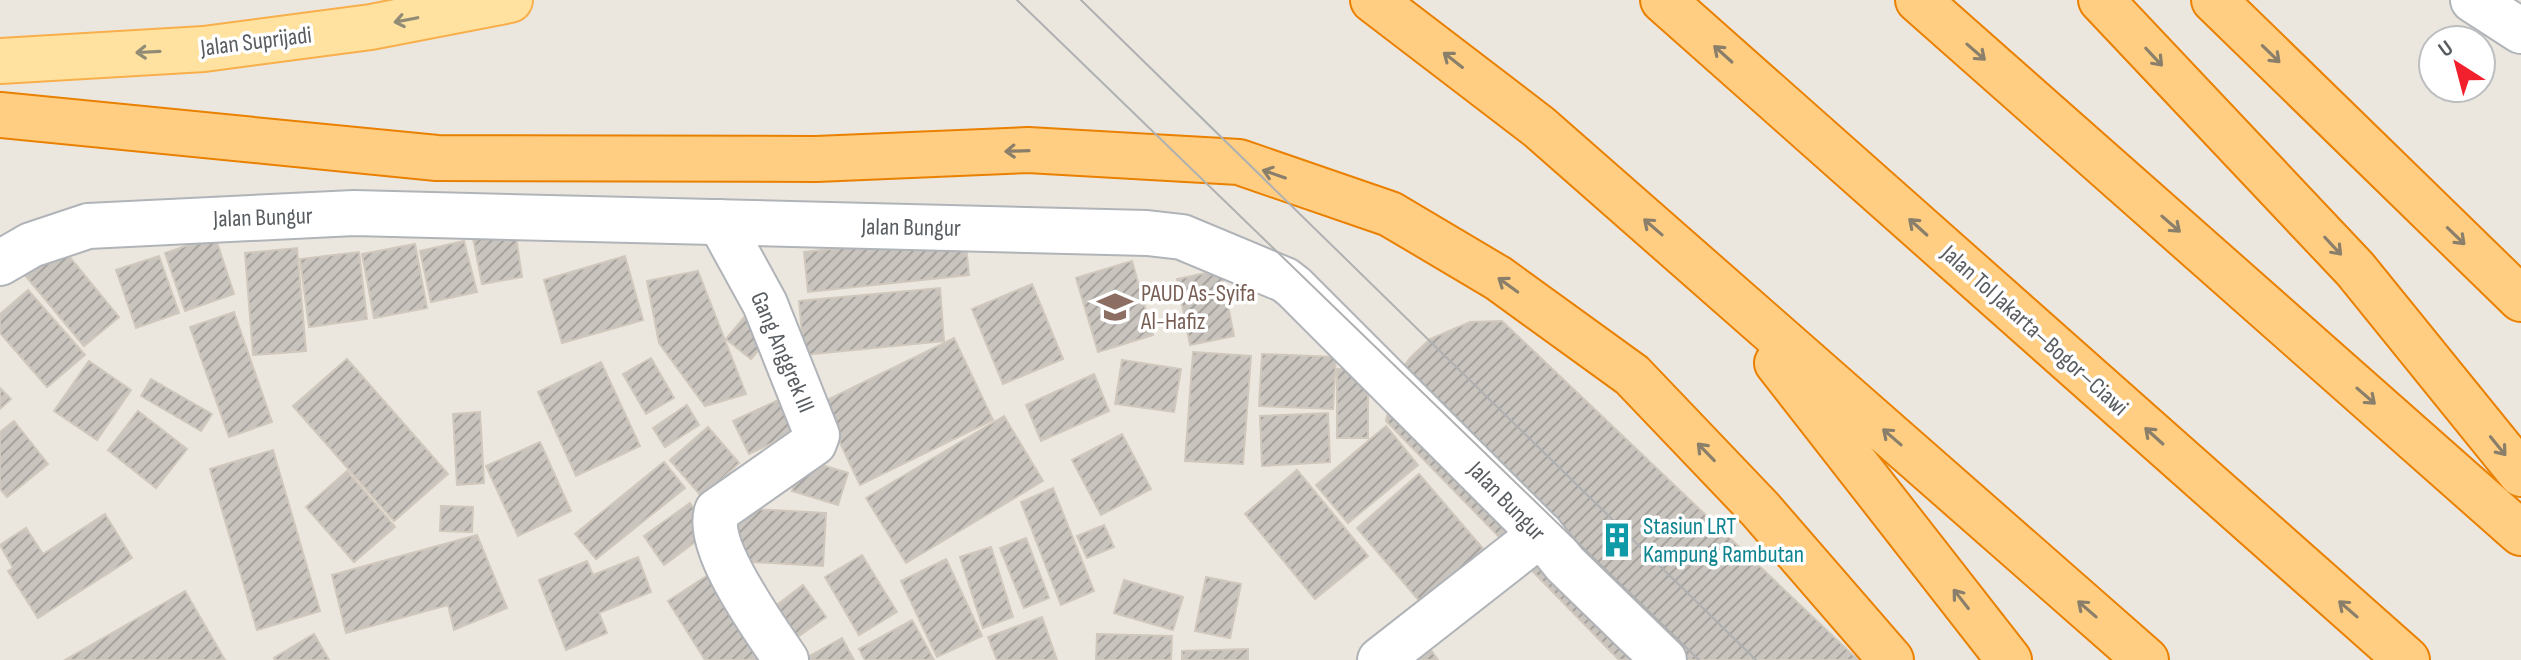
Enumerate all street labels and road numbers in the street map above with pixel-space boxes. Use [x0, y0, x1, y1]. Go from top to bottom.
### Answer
street label: Jalan Suprijadi [198, 20, 313, 63]
street label: Jalan Bungur [212, 201, 313, 234]
street label: Jalan Bungur [860, 212, 961, 243]
street label: Jalan Tol Jakarta–Bogor–Ciawi [1935, 238, 2134, 422]
street label: Gang Anggrek III [744, 287, 821, 417]
street label: Jalan Bungur [1461, 455, 1552, 547]

